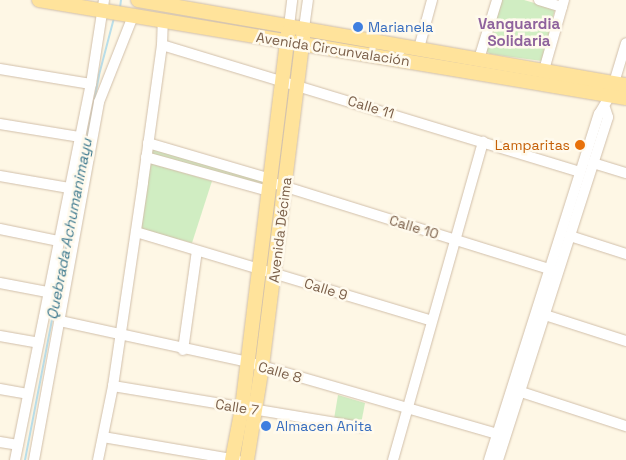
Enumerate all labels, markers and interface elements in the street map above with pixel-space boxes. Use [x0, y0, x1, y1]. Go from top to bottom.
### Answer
district label: Vanguardia Solidaria [478, 14, 560, 49]
place label: Marianela [368, 19, 433, 35]
marker: Marianela [352, 21, 364, 33]
street label: Avenida Circunvalación [255, 29, 411, 69]
street label: Calle 11 [346, 92, 396, 122]
water label: Quebrada Achumanimayu [43, 137, 95, 321]
place label: Lamparitas [495, 137, 570, 153]
marker: Lamparitas [574, 139, 586, 151]
street label: Avenida Décima [265, 176, 295, 284]
street label: Calle 10 [387, 212, 441, 242]
street label: Calle 9 [302, 274, 350, 304]
street label: Calle 8 [256, 358, 304, 386]
street label: Calle 7 [214, 395, 260, 419]
place label: Almacen Anita [276, 418, 372, 434]
marker: Almacen Anita [260, 420, 272, 432]

